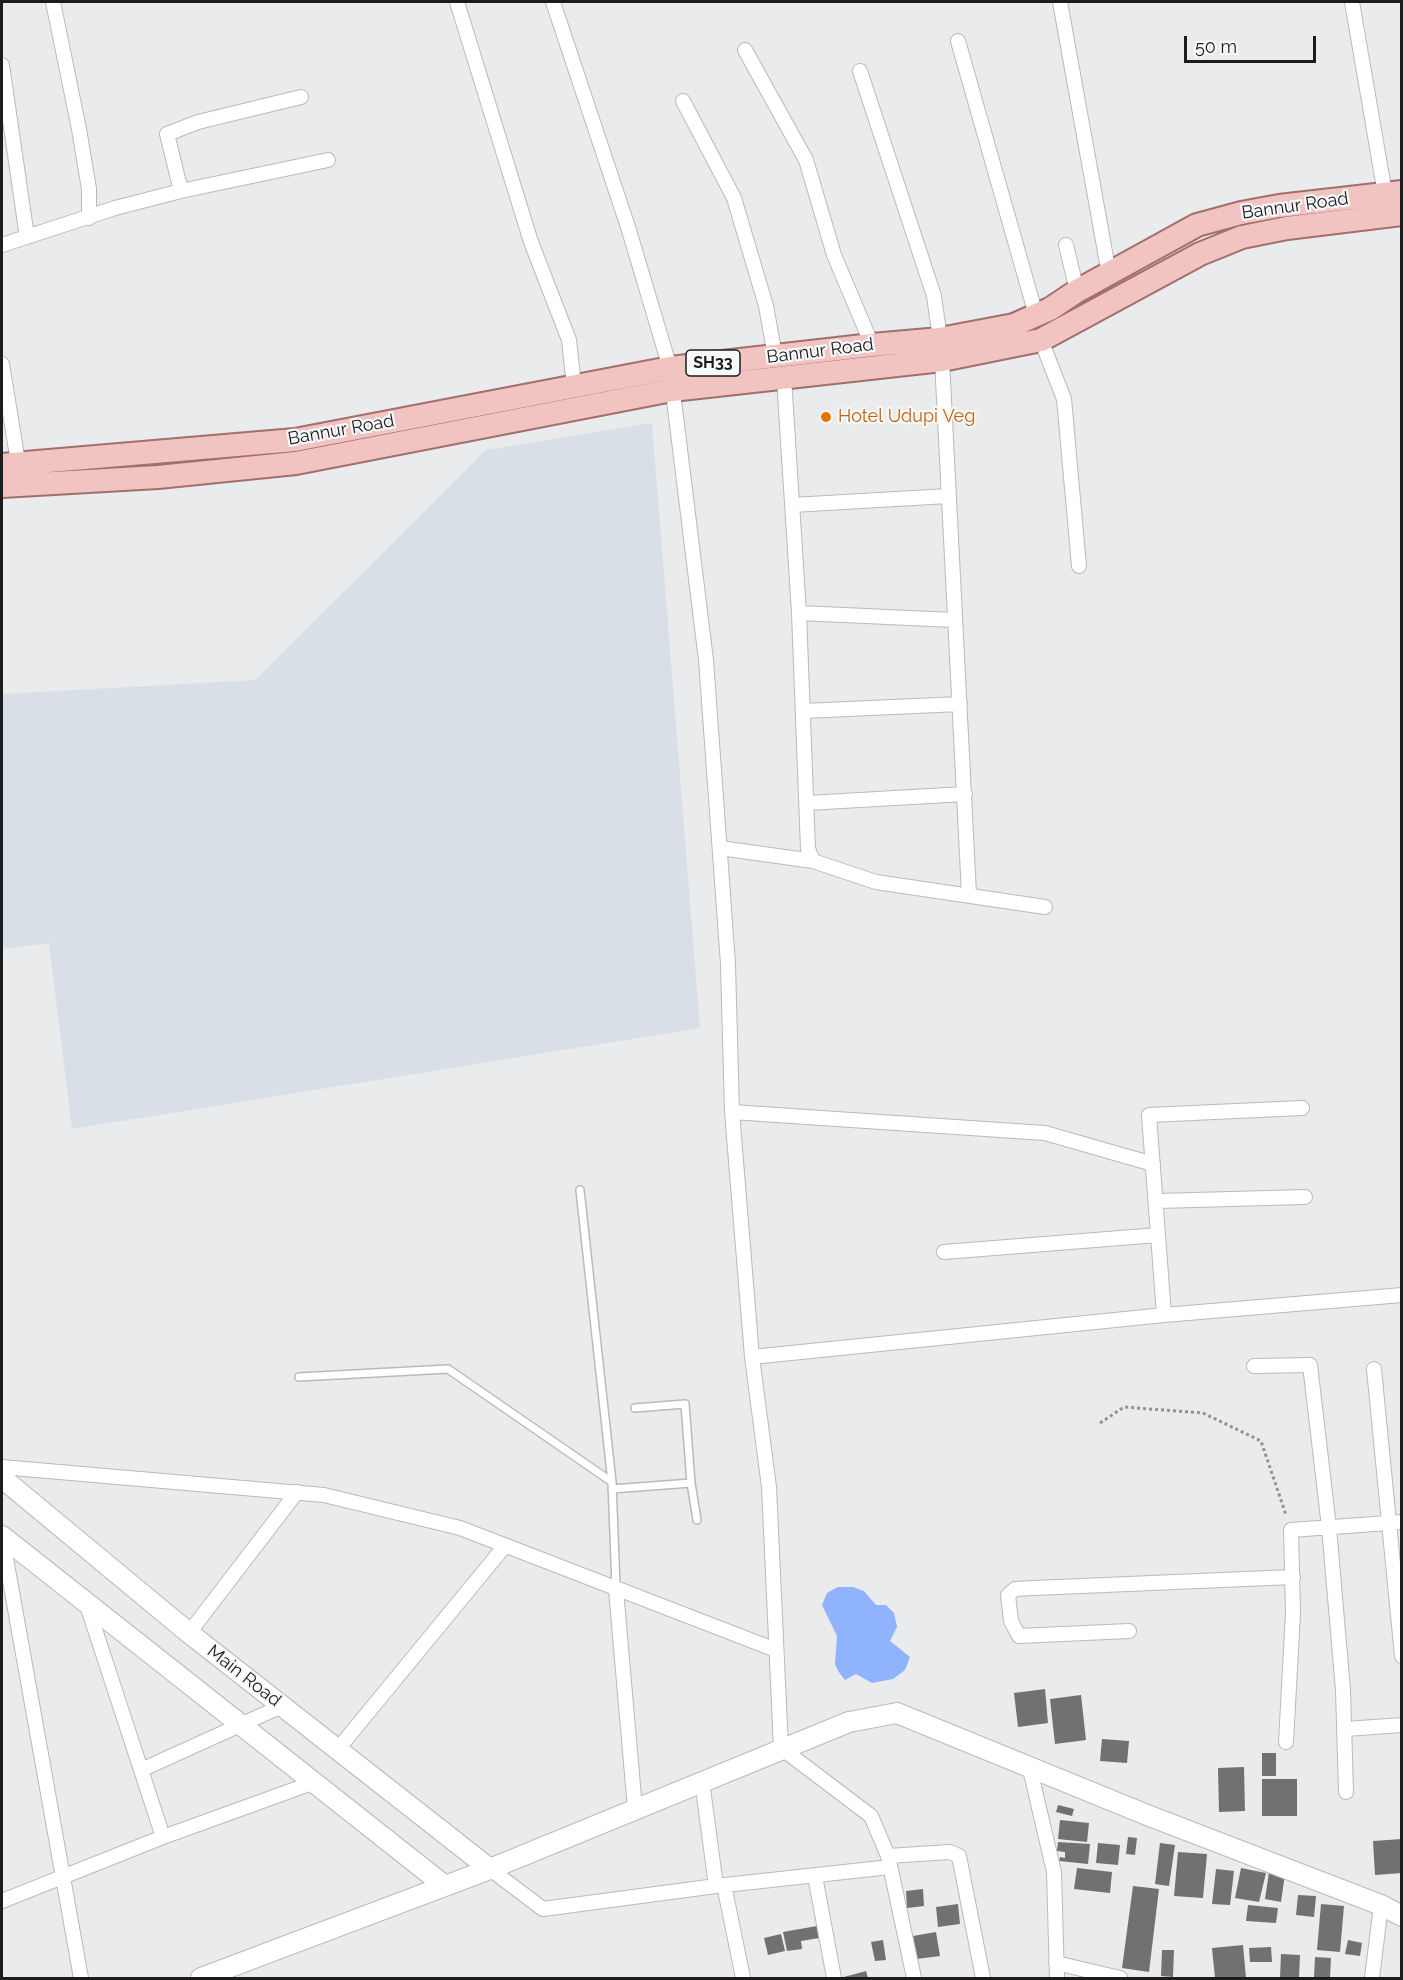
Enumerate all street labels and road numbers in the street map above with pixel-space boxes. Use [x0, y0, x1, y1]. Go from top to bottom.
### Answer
street label: Bannur Road [1240, 188, 1350, 224]
street label: Bannur Road [765, 334, 875, 368]
road number: SH33 [686, 350, 740, 376]
street label: Bannur Road [286, 410, 396, 450]
street label: Main Road [203, 1640, 285, 1712]

